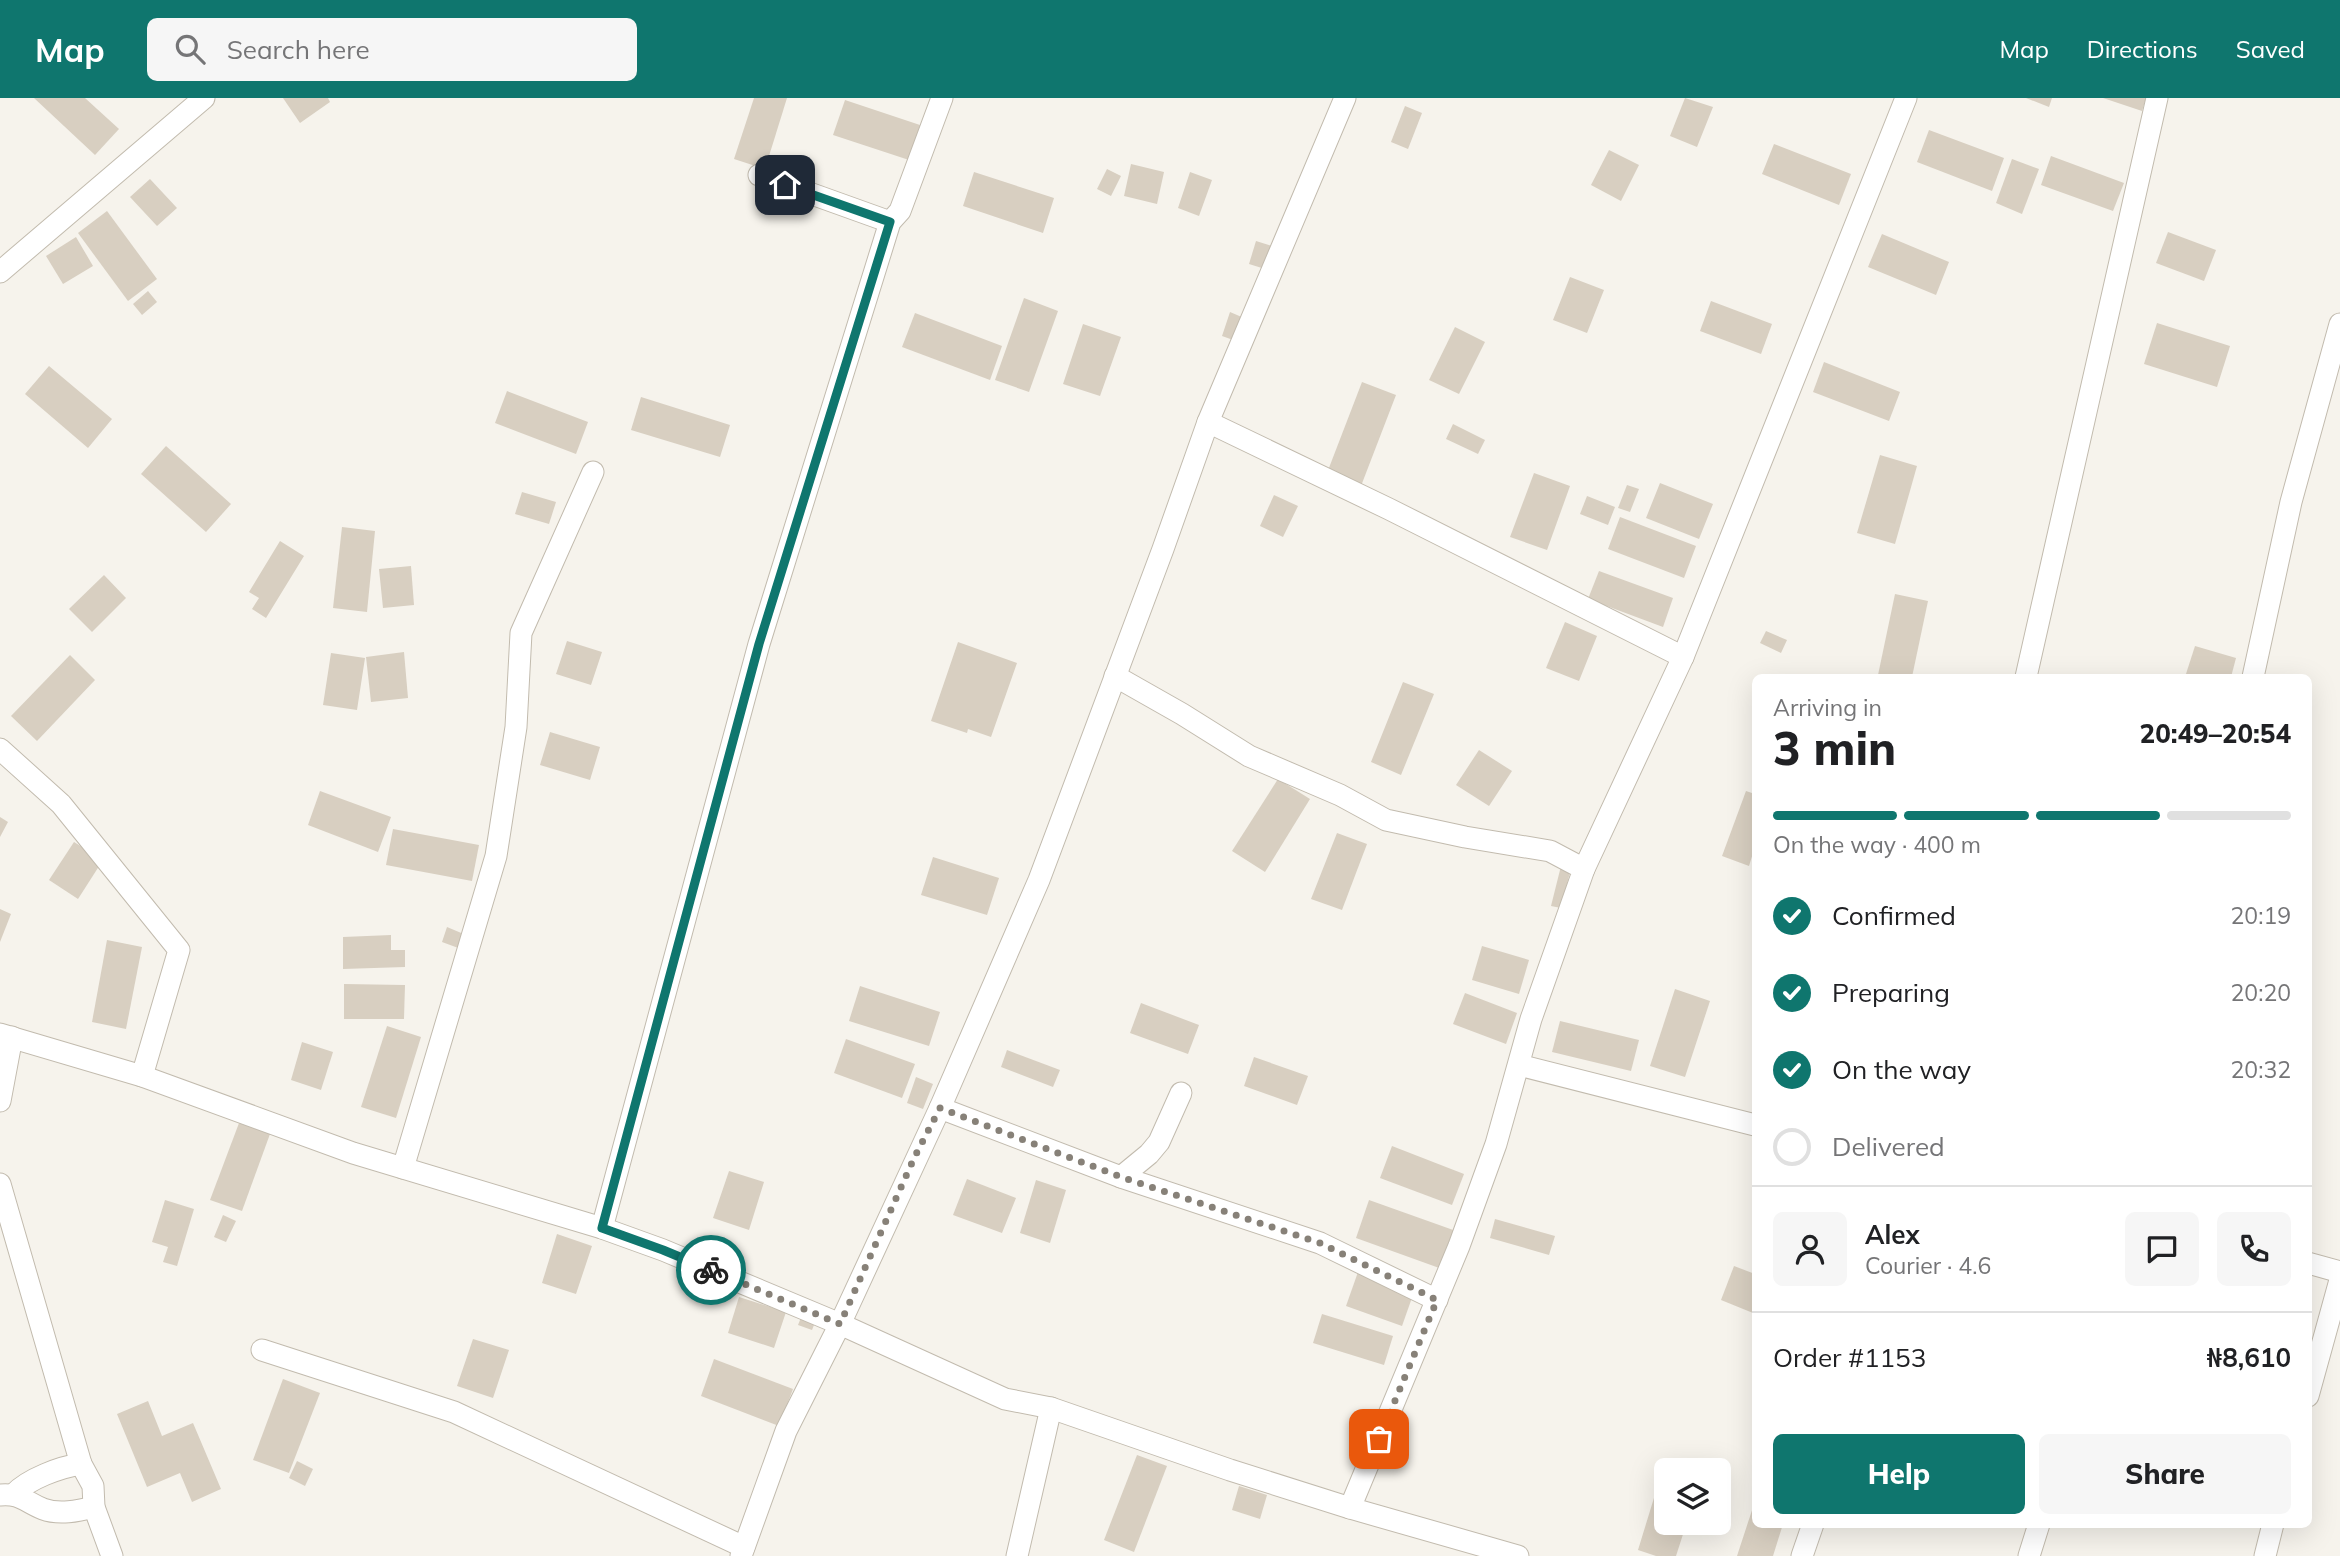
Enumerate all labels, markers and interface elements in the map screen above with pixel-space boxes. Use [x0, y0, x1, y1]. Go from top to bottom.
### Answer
search box [147, 18, 637, 81]
text: Map [35, 29, 105, 70]
icon: search [171, 30, 209, 68]
text: Search here [227, 33, 370, 66]
text: Map [1999, 34, 2049, 64]
text: Directions [2087, 34, 2198, 64]
text: Saved [2236, 34, 2305, 64]
pin [755, 155, 815, 215]
icon: home [766, 166, 804, 204]
text: Arriving in [1773, 693, 1882, 722]
text: 20:49–20:54 [2140, 717, 2291, 750]
text: 3 min [1773, 719, 1896, 777]
text: On the way · 400 m [1773, 830, 1981, 859]
icon: check [1773, 897, 1811, 935]
text: Confirmed [1832, 899, 1956, 932]
text: 20:19 [2231, 901, 2291, 930]
icon: check [1773, 974, 1811, 1012]
text: Preparing [1832, 976, 1950, 1009]
text: 20:20 [2231, 978, 2291, 1007]
icon: check [1773, 1051, 1811, 1089]
text: On the way [1832, 1053, 1971, 1086]
text: 20:32 [2231, 1055, 2291, 1084]
text: Delivered [1832, 1130, 1945, 1163]
button: person [1773, 1212, 1847, 1286]
button: chat [2125, 1212, 2199, 1286]
button: phone [2217, 1212, 2291, 1286]
text: Alex [1865, 1218, 1920, 1251]
courier [676, 1235, 746, 1305]
icon: bike [692, 1251, 730, 1289]
text: Courier · 4.6 [1865, 1251, 1991, 1280]
text: Order #1153 [1773, 1341, 1926, 1374]
text: ₦8,610 [2207, 1341, 2291, 1374]
pin [1349, 1409, 1409, 1469]
icon: bag [1360, 1420, 1398, 1458]
button: Help [1773, 1434, 2025, 1514]
button: Share [2039, 1434, 2291, 1514]
map controls [1654, 1458, 1731, 1535]
button: layers [1654, 1458, 1731, 1535]

